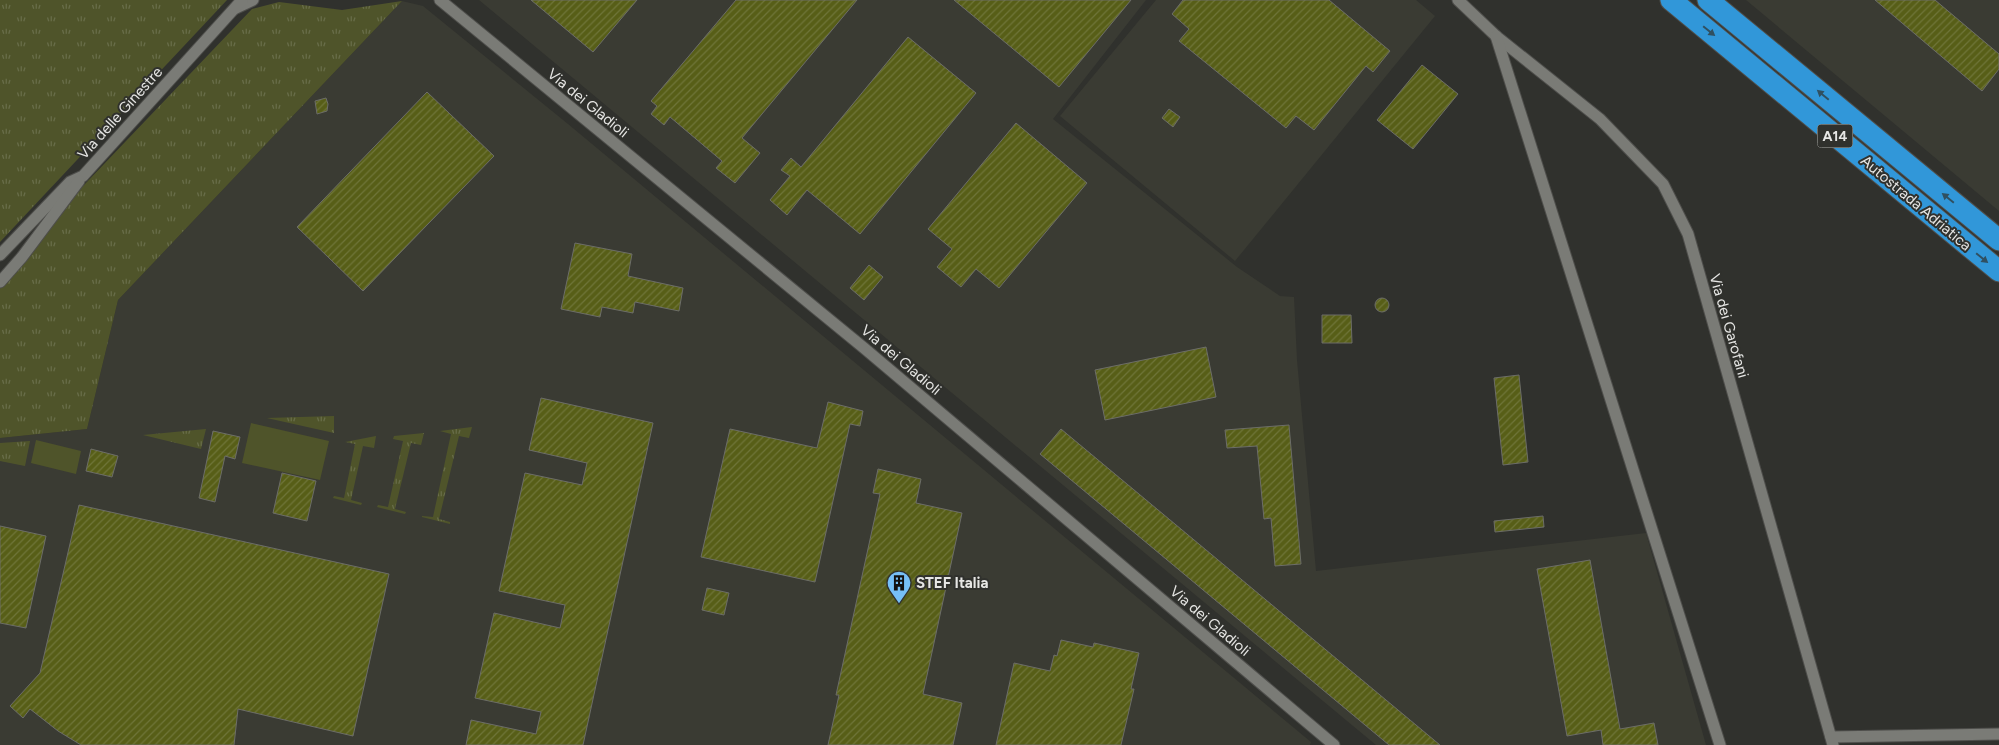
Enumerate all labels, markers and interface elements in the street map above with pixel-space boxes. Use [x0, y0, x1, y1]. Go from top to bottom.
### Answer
one-way arrow [1702, 25, 1715, 36]
street label: Via delle Ginestre [74, 63, 166, 163]
street label: Via dei Gladioli [544, 65, 632, 141]
one-way arrow [1816, 89, 1829, 100]
road number: A14 [1818, 124, 1852, 148]
street label: Autostrada Adriatica [1857, 152, 1975, 254]
one-way arrow [1942, 193, 1954, 204]
one-way arrow [1975, 252, 1988, 263]
street label: Via dei Garofani [1706, 272, 1752, 380]
street label: Via dei Gladioli [857, 321, 945, 399]
building icon: STEF Italia [886, 570, 912, 604]
place label: STEF Italia [916, 574, 988, 592]
street label: Via dei Gladioli [1166, 582, 1254, 660]

